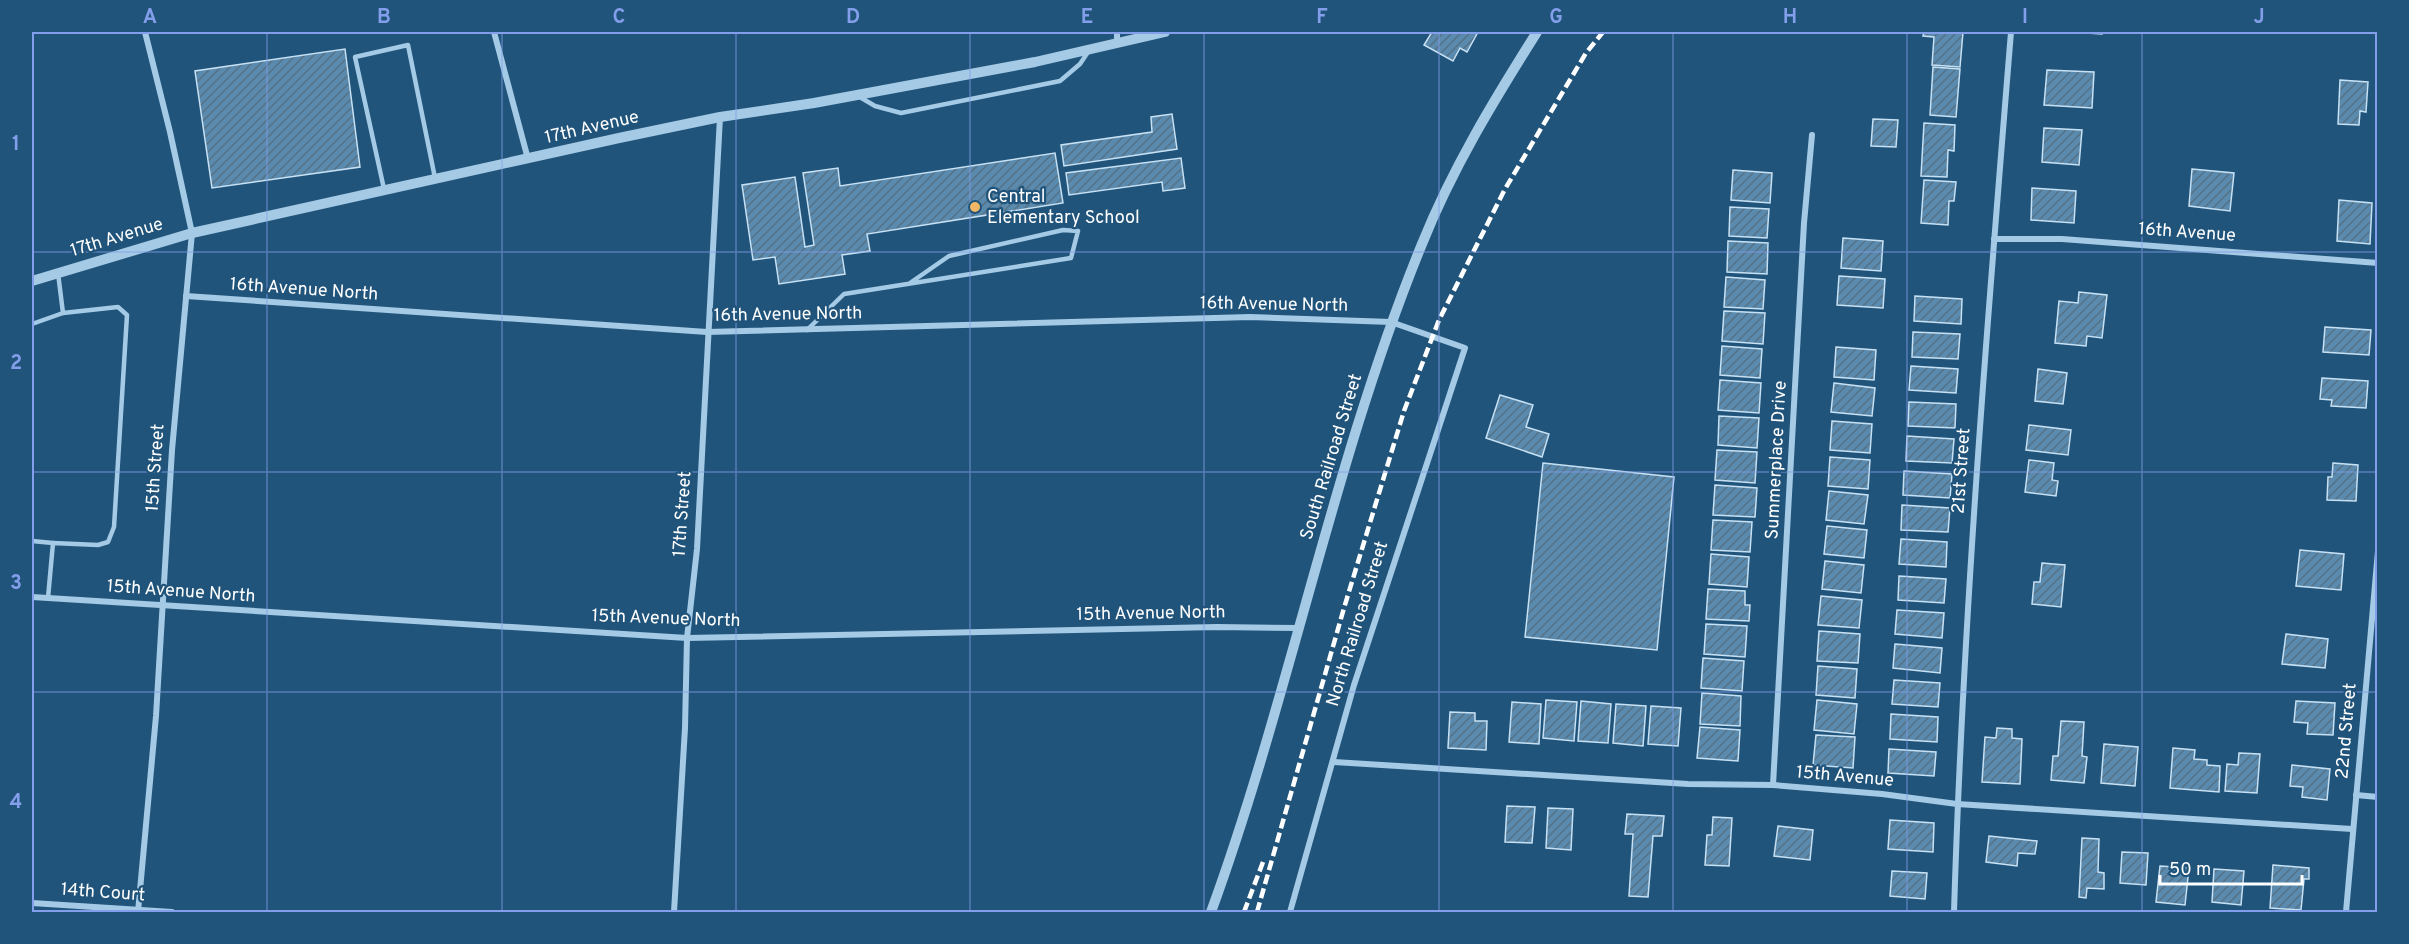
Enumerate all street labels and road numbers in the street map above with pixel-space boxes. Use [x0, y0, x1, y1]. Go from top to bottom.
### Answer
street label: 17th Avenue [543, 106, 641, 150]
street label: 17th Avenue [68, 213, 166, 263]
street label: 16th Avenue [2137, 218, 2237, 248]
street label: 16th Avenue North [229, 273, 379, 307]
street label: 16th Avenue North [1200, 292, 1348, 318]
street label: 16th Avenue North [714, 302, 862, 328]
street label: South Railroad Street [1296, 371, 1368, 543]
street label: Summerplace Drive [1761, 380, 1793, 540]
street label: 15th Street [141, 423, 171, 513]
street label: 21st Street [1948, 427, 1976, 515]
street label: 17th Street [669, 470, 697, 558]
street label: North Railroad Street [1322, 538, 1394, 710]
street label: 15th Avenue North [106, 575, 256, 609]
street label: 15th Avenue North [1076, 601, 1226, 627]
street label: 15th Avenue North [591, 605, 741, 633]
street label: 22nd Street [2331, 682, 2363, 780]
street label: 15th Avenue [1795, 761, 1895, 793]
street label: 14th Court [60, 879, 146, 907]

